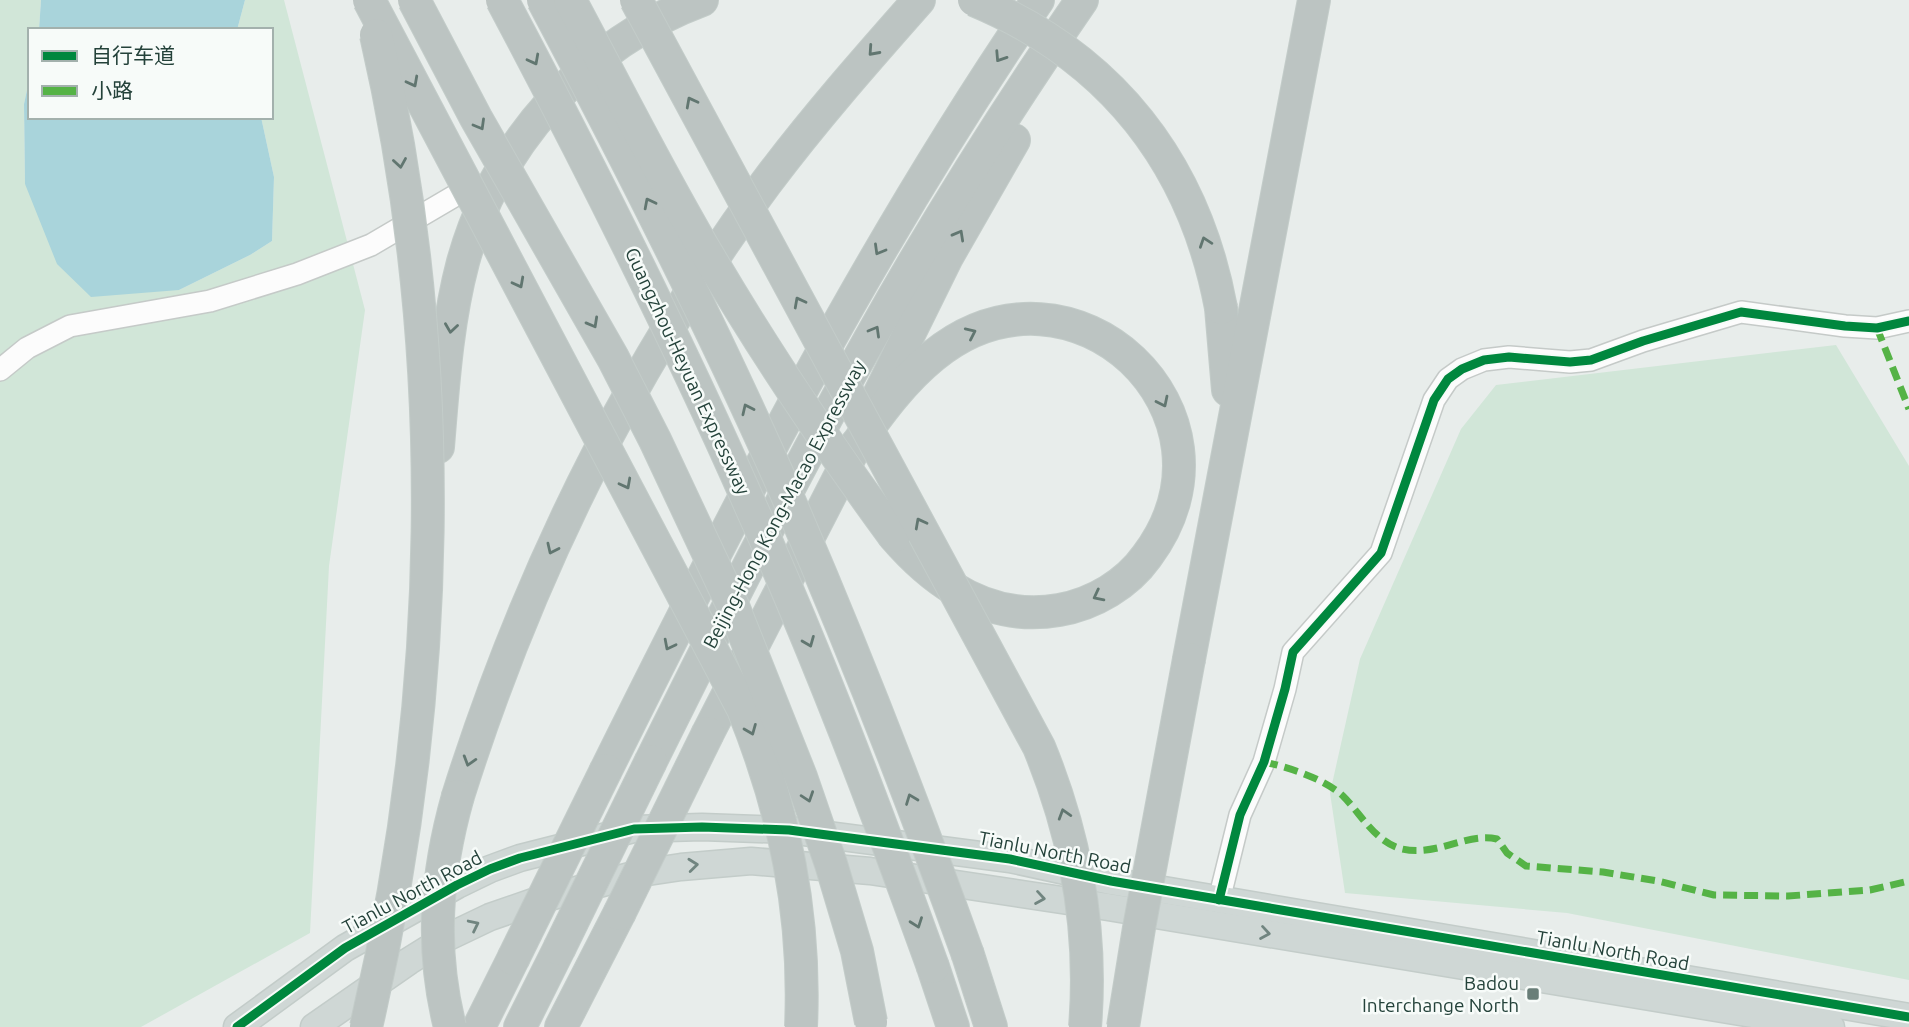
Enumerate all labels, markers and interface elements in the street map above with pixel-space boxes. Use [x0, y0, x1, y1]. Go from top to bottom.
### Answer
legend [28, 28, 273, 119]
text: 自行车道 [91, 43, 175, 67]
one-way arrow [869, 43, 881, 56]
one-way arrow [995, 49, 1008, 62]
one-way arrow [526, 53, 539, 65]
one-way arrow [404, 75, 418, 87]
text: 小路 [91, 78, 133, 102]
one-way arrow [686, 96, 699, 109]
one-way arrow [472, 118, 485, 130]
one-way arrow [392, 157, 407, 169]
one-way arrow [643, 198, 657, 210]
one-way arrow [951, 229, 964, 242]
one-way arrow [1199, 236, 1213, 248]
one-way arrow [874, 242, 887, 255]
street label: Guangzhou-Heyuan Expressway [621, 244, 755, 498]
one-way arrow [511, 276, 524, 288]
one-way arrow [794, 296, 808, 309]
one-way arrow [585, 315, 598, 328]
one-way arrow [443, 323, 458, 334]
one-way arrow [867, 325, 880, 338]
one-way arrow [964, 327, 976, 341]
street label: Beijing-Hong Kong-Macao Expressway [698, 356, 870, 652]
one-way arrow [1155, 395, 1169, 407]
one-way arrow [741, 403, 755, 416]
one-way arrow [617, 477, 631, 489]
one-way arrow [914, 518, 928, 530]
one-way arrow [546, 542, 560, 554]
one-way arrow [1093, 588, 1105, 602]
one-way arrow [801, 636, 815, 648]
one-way arrow [663, 638, 677, 650]
one-way arrow [743, 724, 757, 736]
one-way arrow [463, 755, 478, 767]
one-way arrow [800, 791, 814, 803]
one-way arrow [905, 794, 919, 806]
one-way arrow [1057, 808, 1072, 820]
street label: Tianlu North Road [977, 826, 1133, 878]
street label: Tianlu North Road [339, 846, 485, 938]
one-way arrow [687, 858, 699, 873]
one-way arrow [1034, 890, 1046, 905]
one-way arrow [909, 917, 923, 929]
one-way arrow [467, 919, 479, 933]
one-way arrow [1259, 925, 1271, 940]
street label: Tianlu North Road [1535, 926, 1691, 974]
place label: Badou Interchange North [1362, 972, 1519, 1016]
marker: Badou Interchange North [1525, 986, 1541, 1002]

